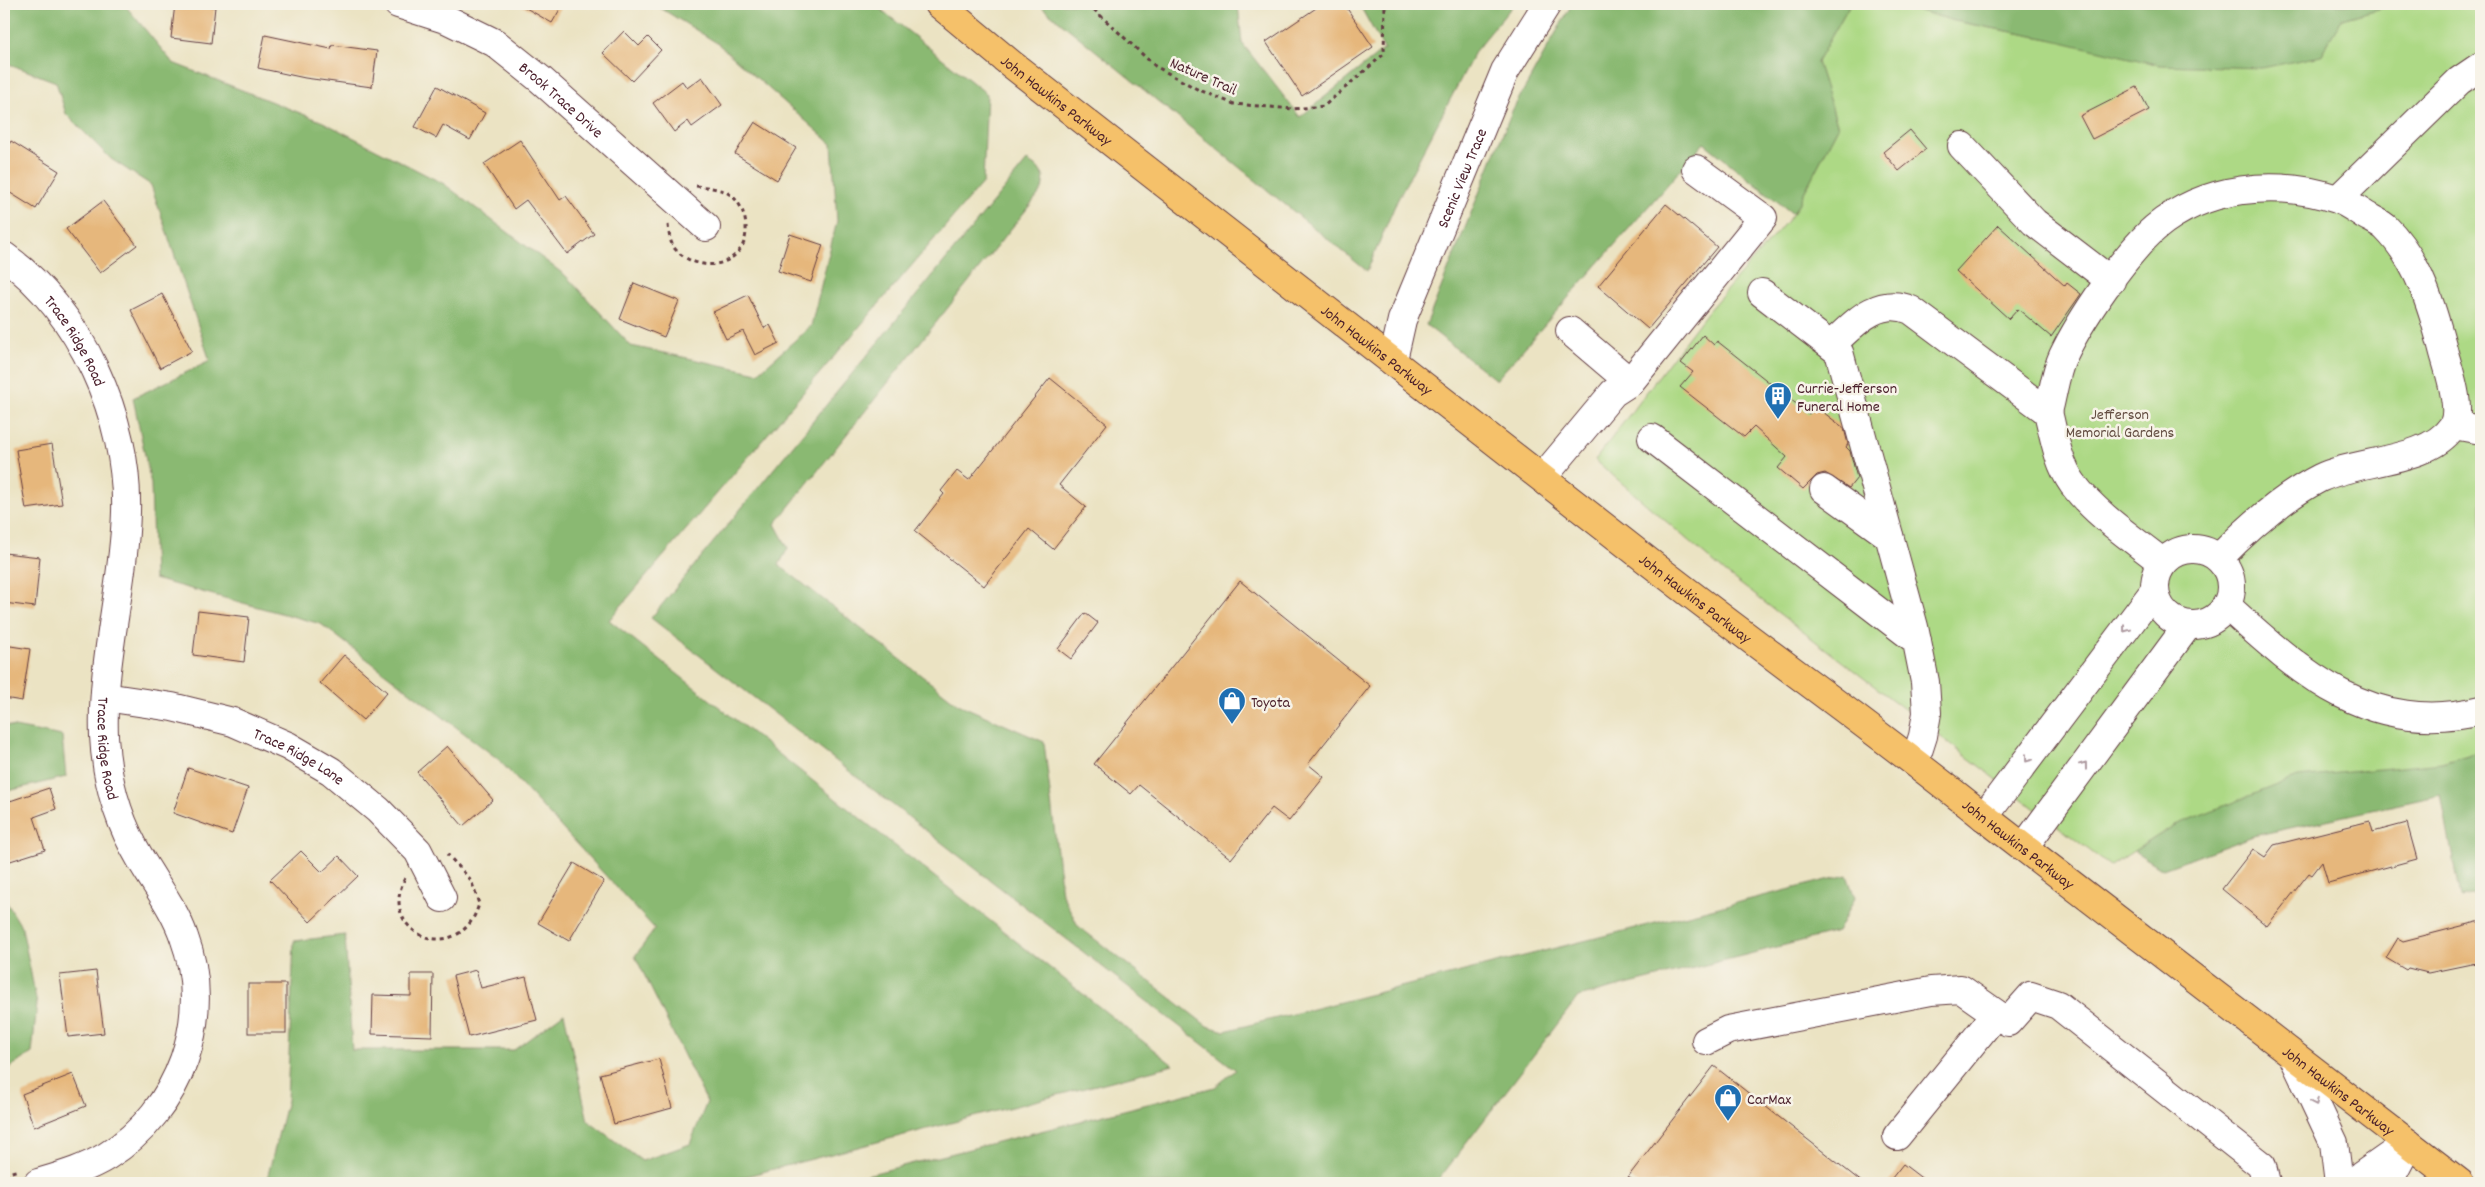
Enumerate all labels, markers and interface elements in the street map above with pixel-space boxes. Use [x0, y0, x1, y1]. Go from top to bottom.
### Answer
street label: John Hawkins Parkway [995, 51, 1117, 153]
street label: Nature Trail [1166, 52, 1240, 102]
street label: Brook Trace Drive [513, 57, 608, 144]
street label: Scenic View Trace [1432, 125, 1494, 232]
street label: Trace Ridge Road [38, 291, 110, 390]
street label: John Hawkins Parkway [1315, 300, 1437, 402]
place label: Currie-Jefferson Funeral Home [1797, 378, 1897, 419]
building icon: Currie-Jefferson Funeral Home [1763, 381, 1793, 420]
park label: Jefferson Memorial Gardens [2066, 404, 2175, 445]
street label: John Hawkins Parkway [1633, 549, 1756, 650]
one-way arrow [2123, 623, 2132, 633]
shop icon: Toyota [1217, 686, 1247, 725]
place label: Toyota [1251, 692, 1291, 715]
street label: Trace Ridge Road [90, 696, 123, 803]
street label: Trace Ridge Lane [249, 723, 349, 792]
one-way arrow [2025, 753, 2034, 763]
one-way arrow [2078, 761, 2087, 771]
street label: John Hawkins Parkway [1956, 795, 2079, 897]
street label: John Hawkins Parkway [2277, 1041, 2399, 1143]
shop icon: CarMax [1713, 1083, 1743, 1122]
place label: CarMax [1747, 1089, 1791, 1112]
one-way arrow [2309, 1097, 2319, 1106]

